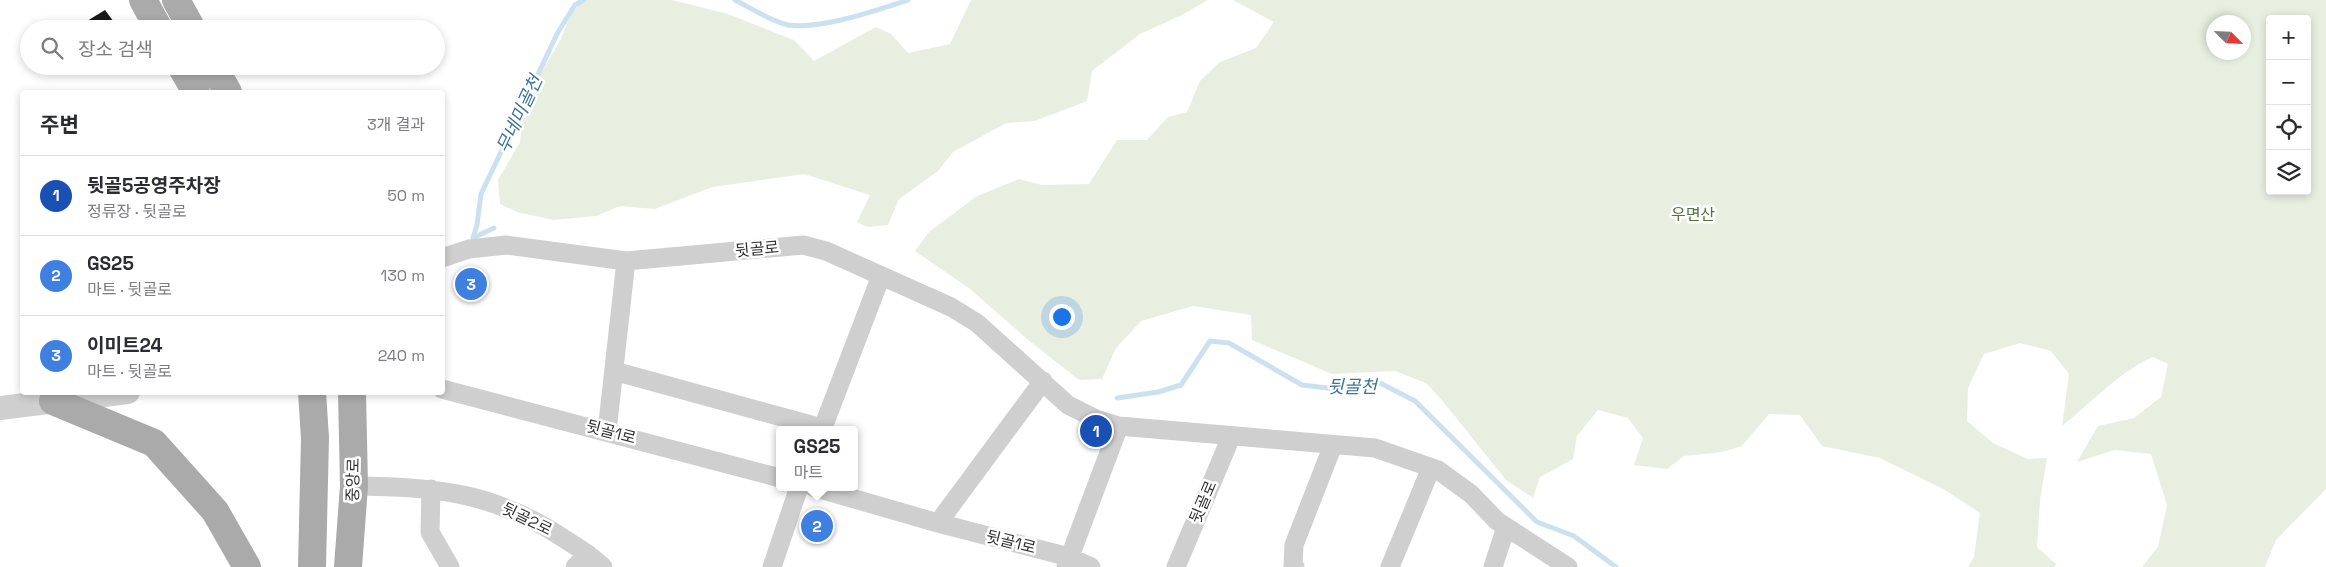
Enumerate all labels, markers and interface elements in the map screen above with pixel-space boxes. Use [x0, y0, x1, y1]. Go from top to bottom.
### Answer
north arrow [2206, 15, 2251, 60]
map controls [2266, 15, 2311, 195]
button: + [2266, 15, 2311, 60]
search box [20, 20, 445, 75]
icon: search [38, 34, 66, 62]
text: 장소 검색 [78, 37, 153, 62]
button: − [2266, 60, 2311, 105]
water label: 무네미골천 [491, 69, 548, 156]
button: locate [2266, 105, 2311, 150]
text: 주변 [40, 111, 79, 138]
text: 3개 결과 [367, 114, 425, 135]
button: layers [2266, 150, 2311, 195]
text: 뒷골5공영주차장 [87, 173, 221, 198]
text: 1 [52, 185, 60, 206]
text: 50 m [387, 185, 425, 206]
text: 정류장 · 뒷골로 [87, 201, 187, 222]
park label: 우면산 [1671, 204, 1715, 225]
street label: 뒷골로 [734, 237, 780, 261]
text: GS25 [87, 251, 134, 276]
text: 2 [51, 265, 61, 286]
text: 130 m [381, 265, 425, 286]
pin: 3 [455, 265, 487, 303]
text: 마트 · 뒷골로 [87, 279, 172, 300]
your location [1049, 304, 1075, 330]
text: 이미트24 [87, 333, 163, 358]
text: 3 [51, 345, 61, 366]
text: 240 m [378, 345, 425, 366]
text: 마트 · 뒷골로 [87, 361, 172, 382]
water label: 뒷골천 [1327, 375, 1379, 398]
pin: 1 [1080, 412, 1112, 450]
street label: 뒷골1로 [584, 415, 639, 449]
popup [776, 426, 858, 491]
text: GS25 [794, 434, 840, 459]
street label: 중앙로 [342, 457, 364, 502]
text: 마트 [794, 462, 823, 483]
street label: 뒷골로 [1185, 477, 1221, 526]
street label: 뒷골2로 [498, 498, 556, 540]
pin: 2 [801, 507, 833, 545]
street label: 뒷골1로 [984, 526, 1038, 558]

